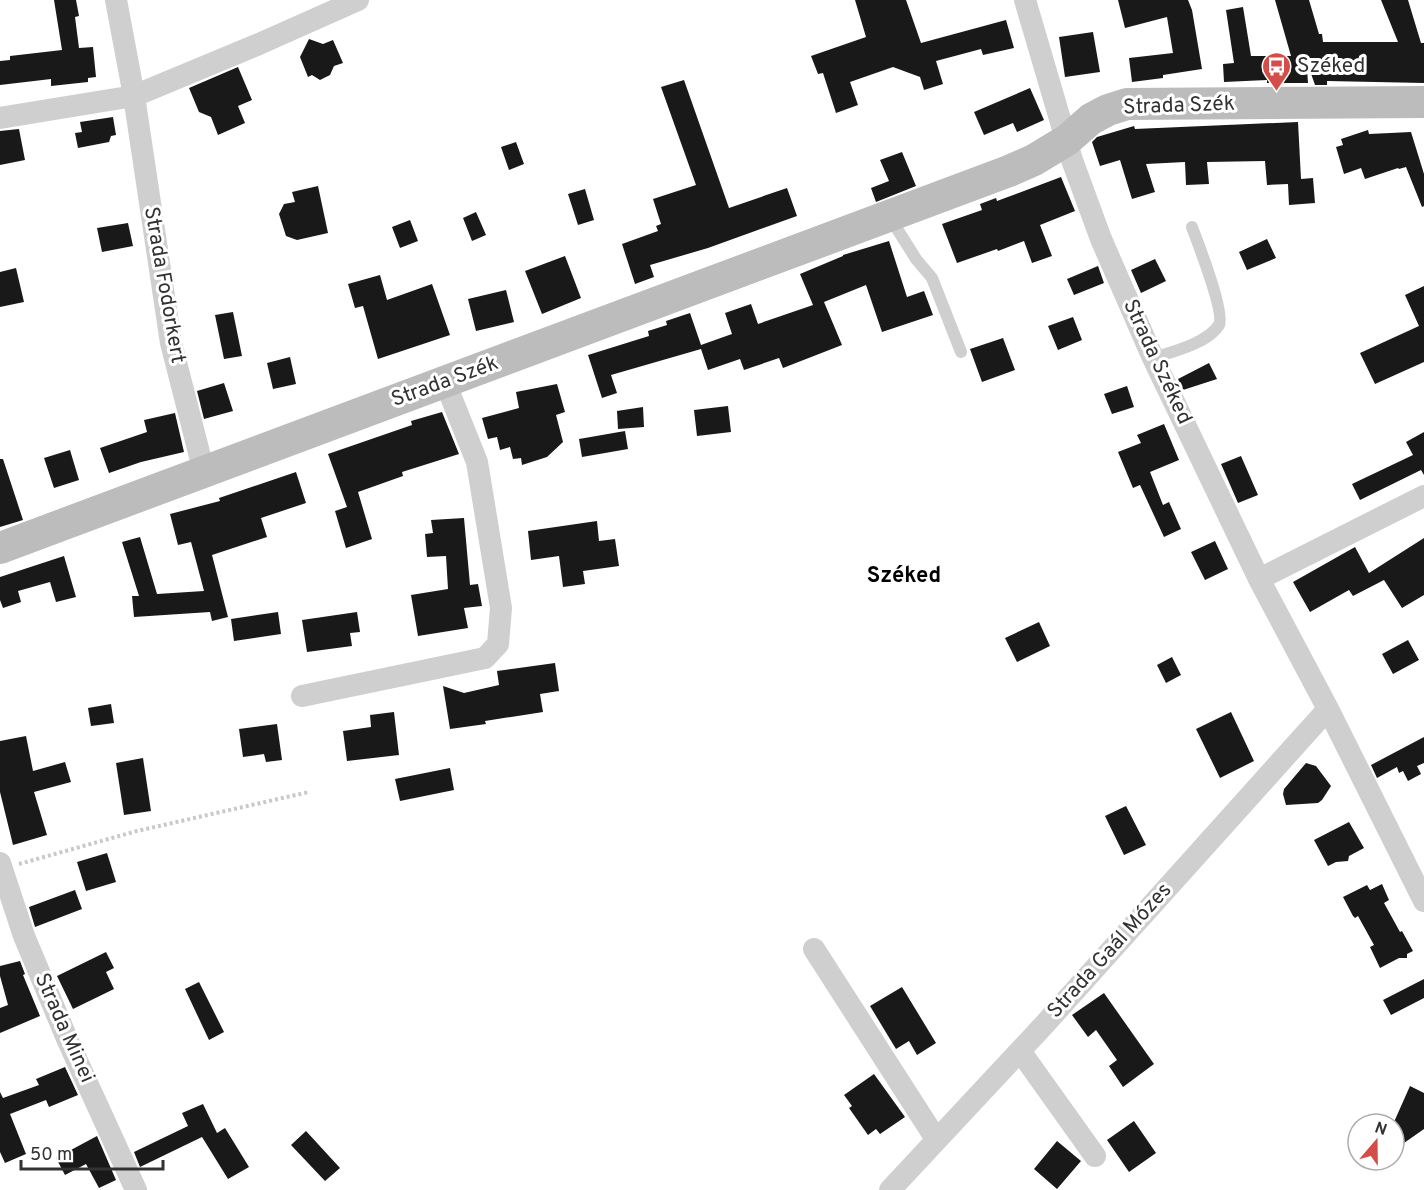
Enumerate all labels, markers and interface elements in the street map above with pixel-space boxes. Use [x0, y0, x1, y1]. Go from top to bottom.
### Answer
bus stop icon: Széked [1260, 50, 1292, 92]
place label: Széked [1297, 53, 1365, 80]
street label: Strada Szék [1123, 91, 1235, 121]
street label: Strada Fodorkert [137, 205, 191, 365]
street label: Strada Széked [1116, 295, 1198, 429]
street label: Strada Szék [388, 350, 502, 414]
district label: Széked [867, 563, 941, 590]
street label: Strada Gaál Mózes [1042, 878, 1178, 1024]
street label: Strada Minei [28, 969, 100, 1087]
north arrow [1346, 1112, 1406, 1172]
text: N [1372, 1118, 1389, 1141]
scale bar [21, 1133, 164, 1171]
text: 50 m [30, 1144, 72, 1167]

